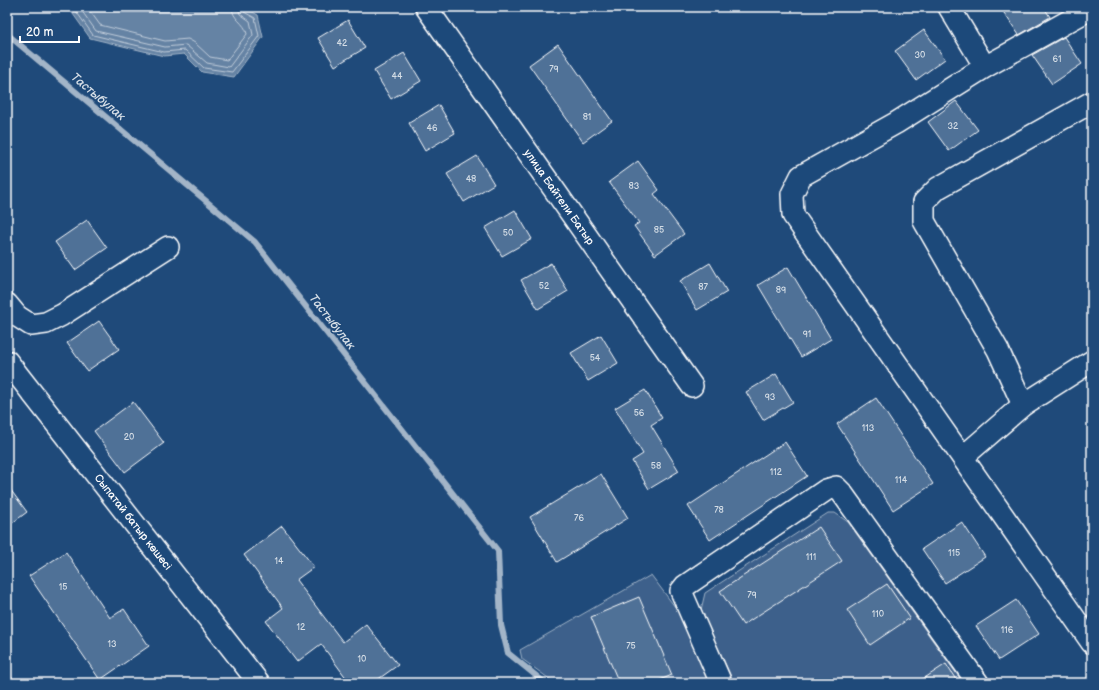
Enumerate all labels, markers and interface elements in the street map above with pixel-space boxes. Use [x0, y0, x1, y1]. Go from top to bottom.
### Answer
scale bar [20, 18, 79, 44]
text: 20 m [26, 25, 53, 40]
house number: 42 [337, 38, 348, 49]
house number: 30 [915, 50, 925, 61]
house number: 61 [1053, 54, 1061, 65]
house number: 79 [549, 64, 559, 75]
water label: Тастыбулак [68, 70, 129, 125]
house number: 44 [392, 71, 403, 82]
house number: 81 [583, 112, 591, 123]
house number: 32 [948, 121, 959, 132]
house number: 46 [427, 123, 438, 134]
street label: улица Байтели Батыр [521, 147, 597, 248]
house number: 48 [466, 174, 476, 185]
house number: 83 [629, 181, 640, 192]
house number: 85 [654, 225, 664, 236]
house number: 50 [503, 228, 513, 239]
house number: 52 [539, 281, 550, 292]
house number: 87 [698, 282, 708, 293]
house number: 89 [776, 285, 786, 296]
water label: Тастыбулак [306, 291, 359, 353]
house number: 91 [803, 329, 811, 340]
house number: 54 [590, 353, 601, 364]
house number: 93 [765, 392, 776, 403]
house number: 56 [634, 408, 645, 419]
house number: 113 [862, 423, 875, 434]
house number: 20 [124, 432, 134, 443]
house number: 58 [651, 461, 661, 472]
house number: 112 [770, 467, 783, 478]
street label: Сыпатай батыр көшесі [92, 471, 174, 573]
house number: 114 [895, 475, 908, 486]
house number: 78 [714, 505, 724, 516]
house number: 76 [574, 513, 584, 524]
house number: 115 [948, 548, 960, 559]
house number: 111 [806, 552, 816, 563]
house number: 14 [275, 556, 284, 567]
house number: 15 [59, 582, 67, 593]
house number: 79 [747, 590, 757, 601]
house number: 110 [872, 609, 884, 620]
house number: 12 [297, 622, 306, 633]
house number: 116 [1001, 625, 1014, 636]
house number: 13 [107, 639, 117, 650]
house number: 75 [626, 641, 636, 652]
house number: 10 [358, 654, 366, 665]

